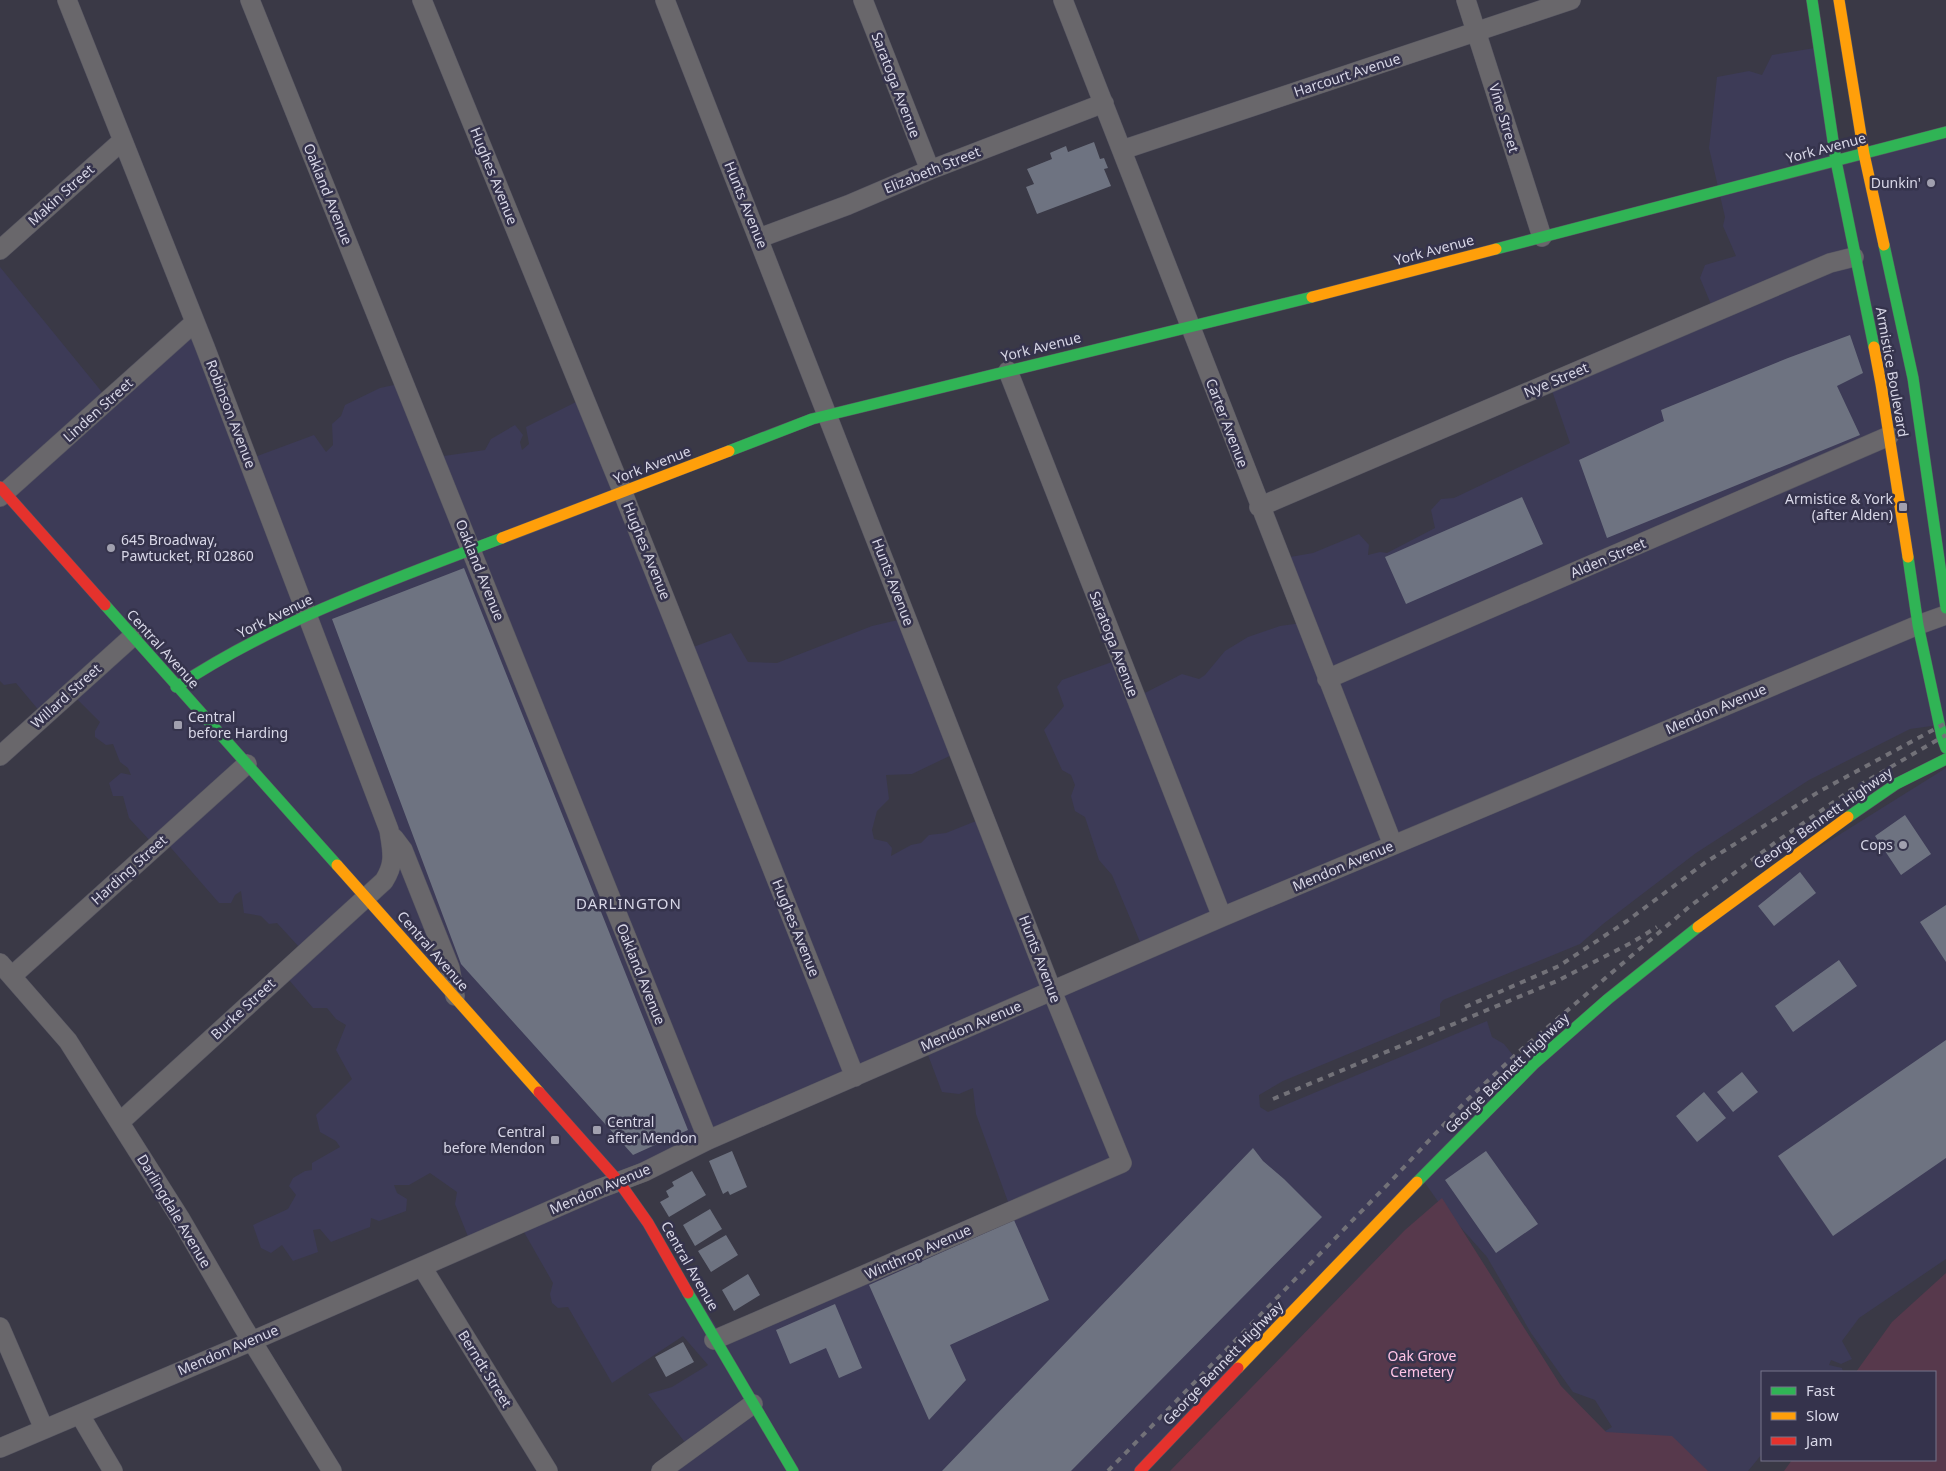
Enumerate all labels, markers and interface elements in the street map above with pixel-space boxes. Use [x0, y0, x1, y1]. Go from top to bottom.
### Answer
street label: Saratoga Avenue [868, 29, 925, 140]
street label: Harcourt Avenue [1291, 48, 1403, 101]
street label: Vine Street [1485, 81, 1524, 155]
street label: Hughes Avenue [466, 124, 523, 228]
street label: York Avenue [1784, 128, 1868, 167]
street label: Oakland Avenue [299, 140, 357, 247]
street label: Elizabeth Street [881, 142, 983, 198]
street label: Hunts Avenue [720, 158, 773, 251]
street label: Makin Street [23, 160, 98, 229]
place label: Dunkin' [1871, 173, 1921, 192]
marker: Dunkin' [1925, 177, 1937, 189]
street label: York Avenue [1392, 230, 1476, 269]
street label: Armistice Boulevard [1872, 305, 1913, 438]
street label: York Avenue [999, 327, 1083, 366]
street label: Robinson Avenue [202, 357, 261, 471]
street label: Nye Street [1521, 357, 1591, 402]
street label: Linden Street [59, 373, 137, 446]
street label: Carter Avenue [1202, 376, 1253, 470]
street label: York Avenue [610, 441, 693, 488]
place label: Armistice & York (after Alden) [1785, 489, 1894, 524]
street label: Hughes Avenue [619, 499, 676, 603]
marker: Armistice & York (after Alden) [1897, 501, 1909, 513]
street label: Oakland Avenue [451, 516, 509, 623]
place label: 645 Broadway, Pawtucket, RI 02860 [121, 530, 254, 565]
street label: Alden Street [1567, 533, 1649, 582]
street label: Hunts Avenue [868, 535, 919, 628]
marker: 645 Broadway, Pawtucket, RI 02860 [105, 542, 117, 554]
street label: Saratoga Avenue [1086, 588, 1143, 699]
street label: York Avenue [234, 589, 316, 642]
street label: Central Avenue [123, 605, 204, 692]
street label: Willard Street [26, 659, 105, 732]
street label: Mendon Avenue [1662, 679, 1769, 738]
place label: Central before Harding [188, 707, 288, 742]
marker: Central before Harding [172, 719, 184, 731]
street label: George Bennett Highway [1749, 762, 1897, 873]
street label: Harding Street [87, 830, 171, 909]
place label: Cops [1860, 835, 1893, 854]
street label: Mendon Avenue [1289, 836, 1396, 895]
marker: Cops [1897, 839, 1909, 851]
street label: Hughes Avenue [768, 876, 825, 980]
district label: DARLINGTON [576, 893, 682, 913]
street label: Central Avenue [393, 907, 473, 995]
street label: Hunts Avenue [1015, 912, 1066, 1005]
street label: Oakland Avenue [612, 920, 670, 1027]
street label: Burke Street [206, 974, 279, 1043]
street label: Mendon Avenue [917, 996, 1024, 1055]
street label: George Bennett Highway [1441, 1008, 1573, 1137]
place label: Central after Mendon [607, 1112, 697, 1147]
place label: Central before Mendon [443, 1122, 545, 1157]
marker: Central after Mendon [591, 1124, 603, 1136]
marker: Central before Mendon [549, 1134, 561, 1146]
street label: Darlingdale Avenue [133, 1151, 216, 1271]
street label: Mendon Avenue [546, 1159, 653, 1218]
street label: Central Avenue [657, 1218, 724, 1314]
street label: Winthrop Avenue [862, 1220, 974, 1283]
street label: George Bennett Highway [1158, 1296, 1288, 1429]
street label: Mendon Avenue [174, 1320, 281, 1379]
street label: Berndt Street [454, 1326, 517, 1411]
park label: Oak Grove Cemetery [1388, 1346, 1457, 1381]
legend [1761, 1371, 1936, 1461]
text: Fast [1806, 1380, 1835, 1400]
text: Slow [1806, 1405, 1839, 1425]
text: Jam [1804, 1430, 1833, 1450]

